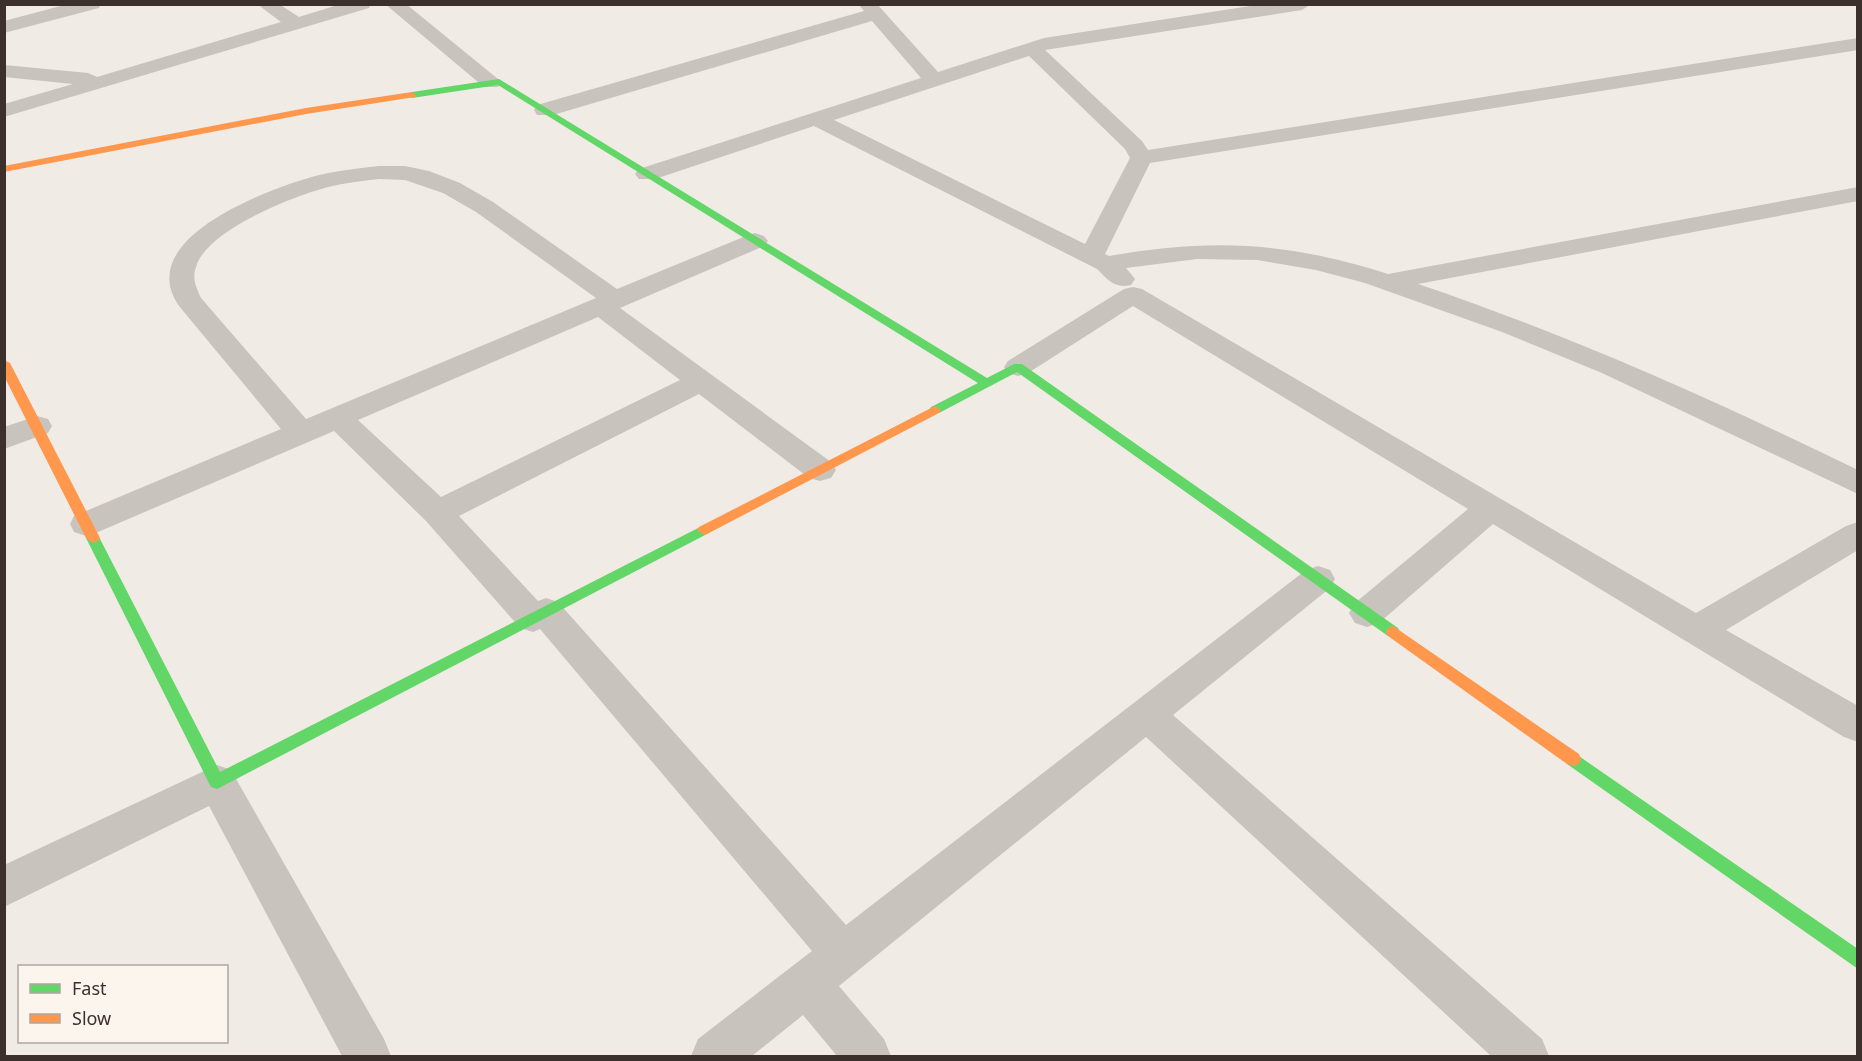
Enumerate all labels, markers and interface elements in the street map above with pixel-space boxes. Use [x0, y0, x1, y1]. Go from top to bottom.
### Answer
legend [18, 965, 228, 1043]
text: Fast [72, 976, 107, 1000]
text: Slow [72, 1006, 111, 1030]

